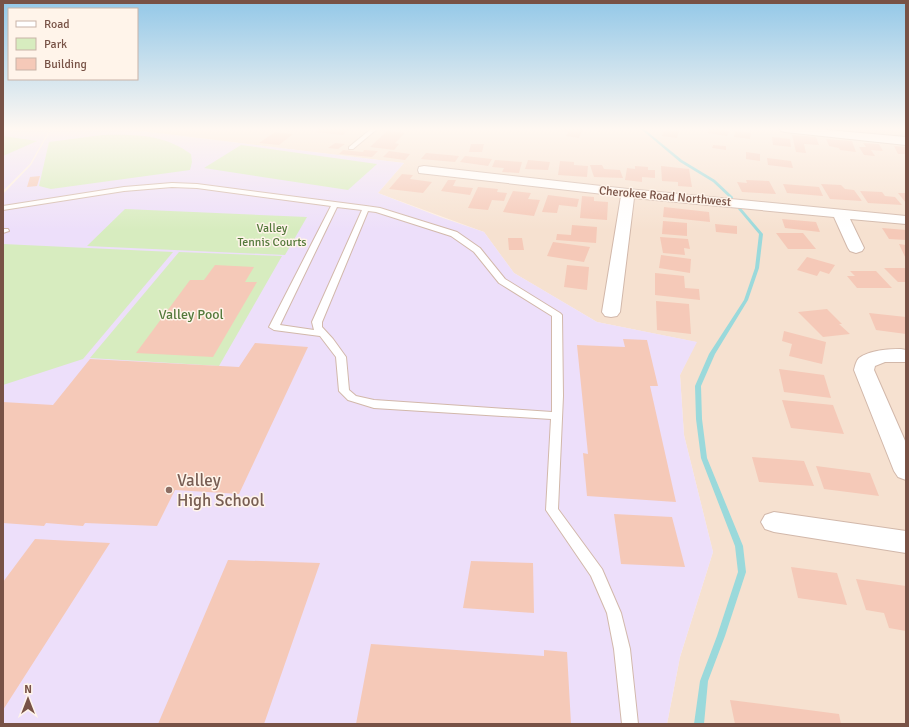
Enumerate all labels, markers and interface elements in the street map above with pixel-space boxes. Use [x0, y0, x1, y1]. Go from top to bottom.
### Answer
legend [8, 8, 138, 80]
text: Road [44, 17, 70, 32]
text: Park [44, 37, 67, 52]
text: Building [44, 57, 87, 72]
street label: Cherokee Road Northwest [598, 183, 732, 210]
park label: Valley Tennis Courts [237, 221, 307, 250]
park label: Valley Pool [158, 306, 224, 323]
place label: Valley High School [177, 470, 264, 511]
marker: Valley High School [164, 485, 174, 495]
north arrow [8, 679, 48, 719]
text: N [24, 683, 32, 696]

